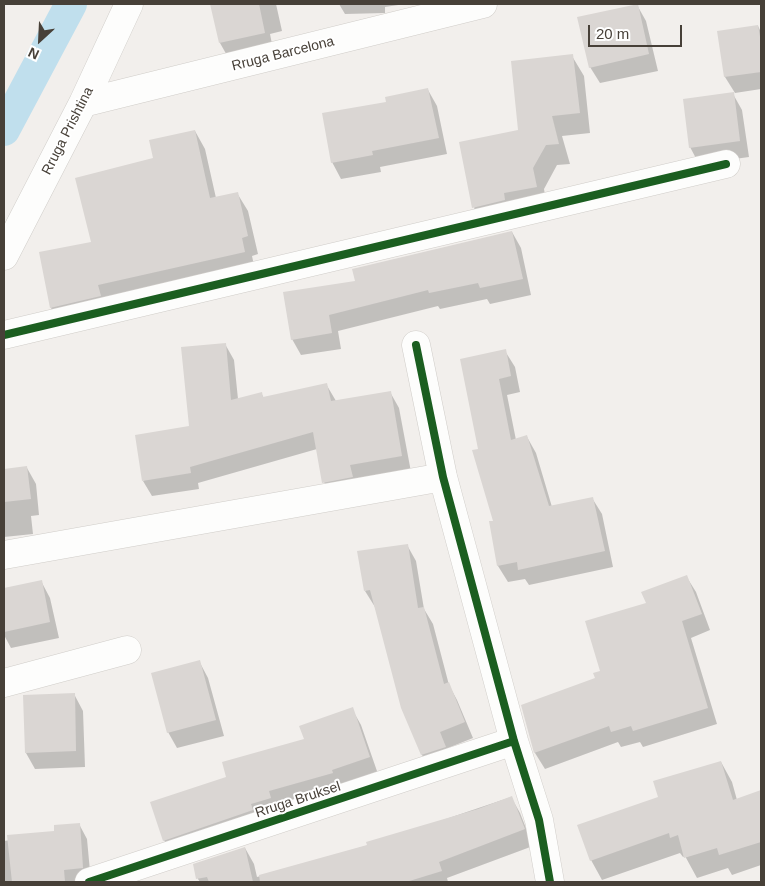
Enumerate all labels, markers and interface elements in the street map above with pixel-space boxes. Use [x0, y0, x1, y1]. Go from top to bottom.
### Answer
north arrow [15, 15, 65, 65]
scale bar [590, 15, 684, 47]
text: 20 m [596, 25, 629, 42]
street label: Rruga Barcelona [230, 33, 336, 75]
text: N [26, 44, 42, 63]
street label: Rruga Prishtina [39, 84, 97, 178]
street label: Rruga Bruksel [253, 778, 343, 822]

